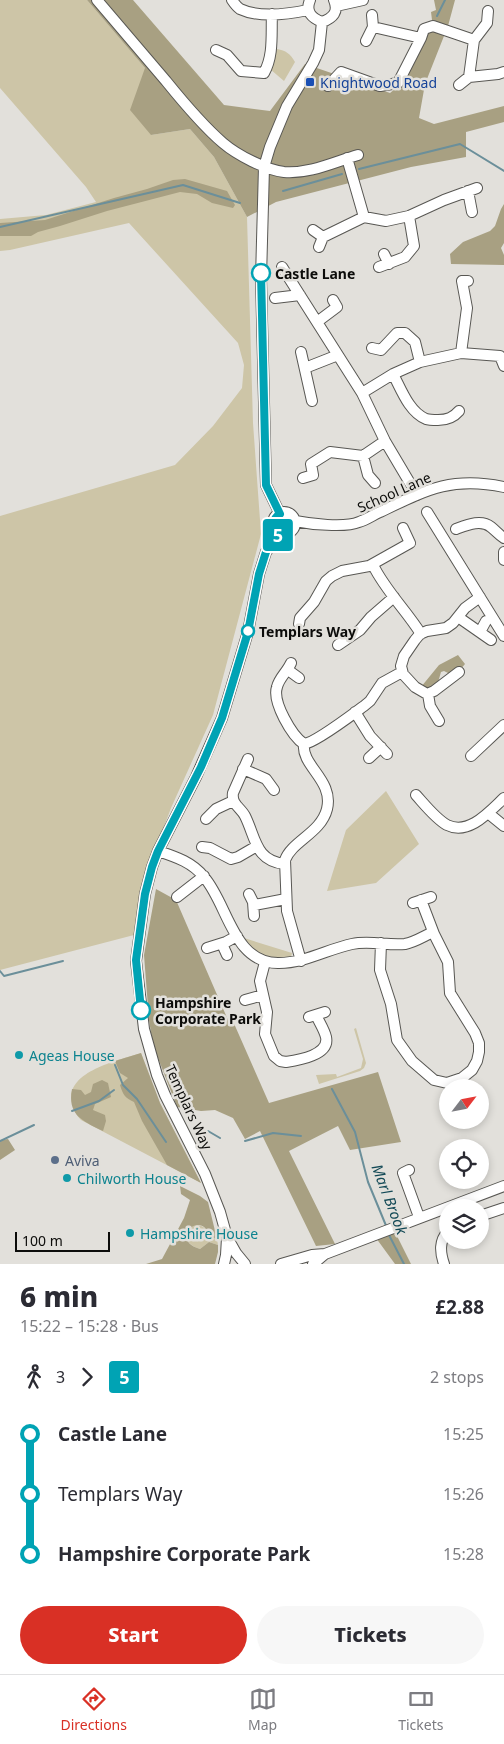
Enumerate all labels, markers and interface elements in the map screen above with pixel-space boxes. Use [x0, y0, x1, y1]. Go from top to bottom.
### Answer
place label: Knightwood Road [320, 73, 437, 92]
marker: Knightwood Road [304, 76, 316, 88]
marker: Castle Lane [251, 263, 271, 283]
place label: Castle Lane [275, 264, 355, 283]
street label: School Lane [354, 467, 434, 517]
line badge: 5 [262, 519, 294, 551]
text: 5 [273, 523, 283, 547]
place label: Templars Way [259, 622, 356, 641]
marker: Templars Way [241, 624, 255, 638]
place label: Hampshire Corporate Park [155, 993, 261, 1028]
marker: Hampshire Corporate Park [131, 1000, 151, 1020]
place label: Ageas House [29, 1046, 115, 1065]
marker: Ageas House [13, 1049, 25, 1061]
street label: Templars Way [161, 1061, 217, 1153]
north arrow [439, 1079, 489, 1129]
map controls [439, 1079, 489, 1249]
button: locate [439, 1139, 489, 1189]
place label: Aviva [65, 1151, 100, 1170]
marker: Aviva [49, 1154, 61, 1166]
water label: Marl Brook [367, 1161, 413, 1238]
place label: Chilworth House [77, 1169, 187, 1188]
marker: Chilworth House [61, 1172, 73, 1184]
button: layers [439, 1199, 489, 1249]
place label: Hampshire House [140, 1224, 258, 1243]
marker: Hampshire House [124, 1227, 136, 1239]
scale bar [15, 1229, 110, 1252]
text: 100 m [22, 1231, 63, 1250]
text: 6 min [20, 1277, 98, 1315]
text: £2.88 [435, 1294, 484, 1320]
text: 15:22 – 15:28 · Bus [20, 1315, 159, 1337]
icon: walk [20, 1363, 48, 1391]
icon: forward [73, 1363, 101, 1391]
text: 5 [119, 1365, 129, 1389]
text: 3 [56, 1366, 65, 1388]
text: 2 stops [430, 1366, 484, 1388]
text: Castle Lane [58, 1421, 167, 1447]
text: 15:25 [443, 1423, 484, 1445]
text: Templars Way [58, 1481, 183, 1507]
text: 15:26 [443, 1483, 484, 1505]
text: Hampshire Corporate Park [58, 1541, 310, 1567]
text: 15:28 [443, 1543, 484, 1565]
button: Start [20, 1606, 247, 1664]
button: Tickets [257, 1606, 484, 1664]
tab: Directions [61, 1685, 127, 1734]
tab: Map [248, 1685, 277, 1734]
tab: Tickets [398, 1685, 443, 1734]

